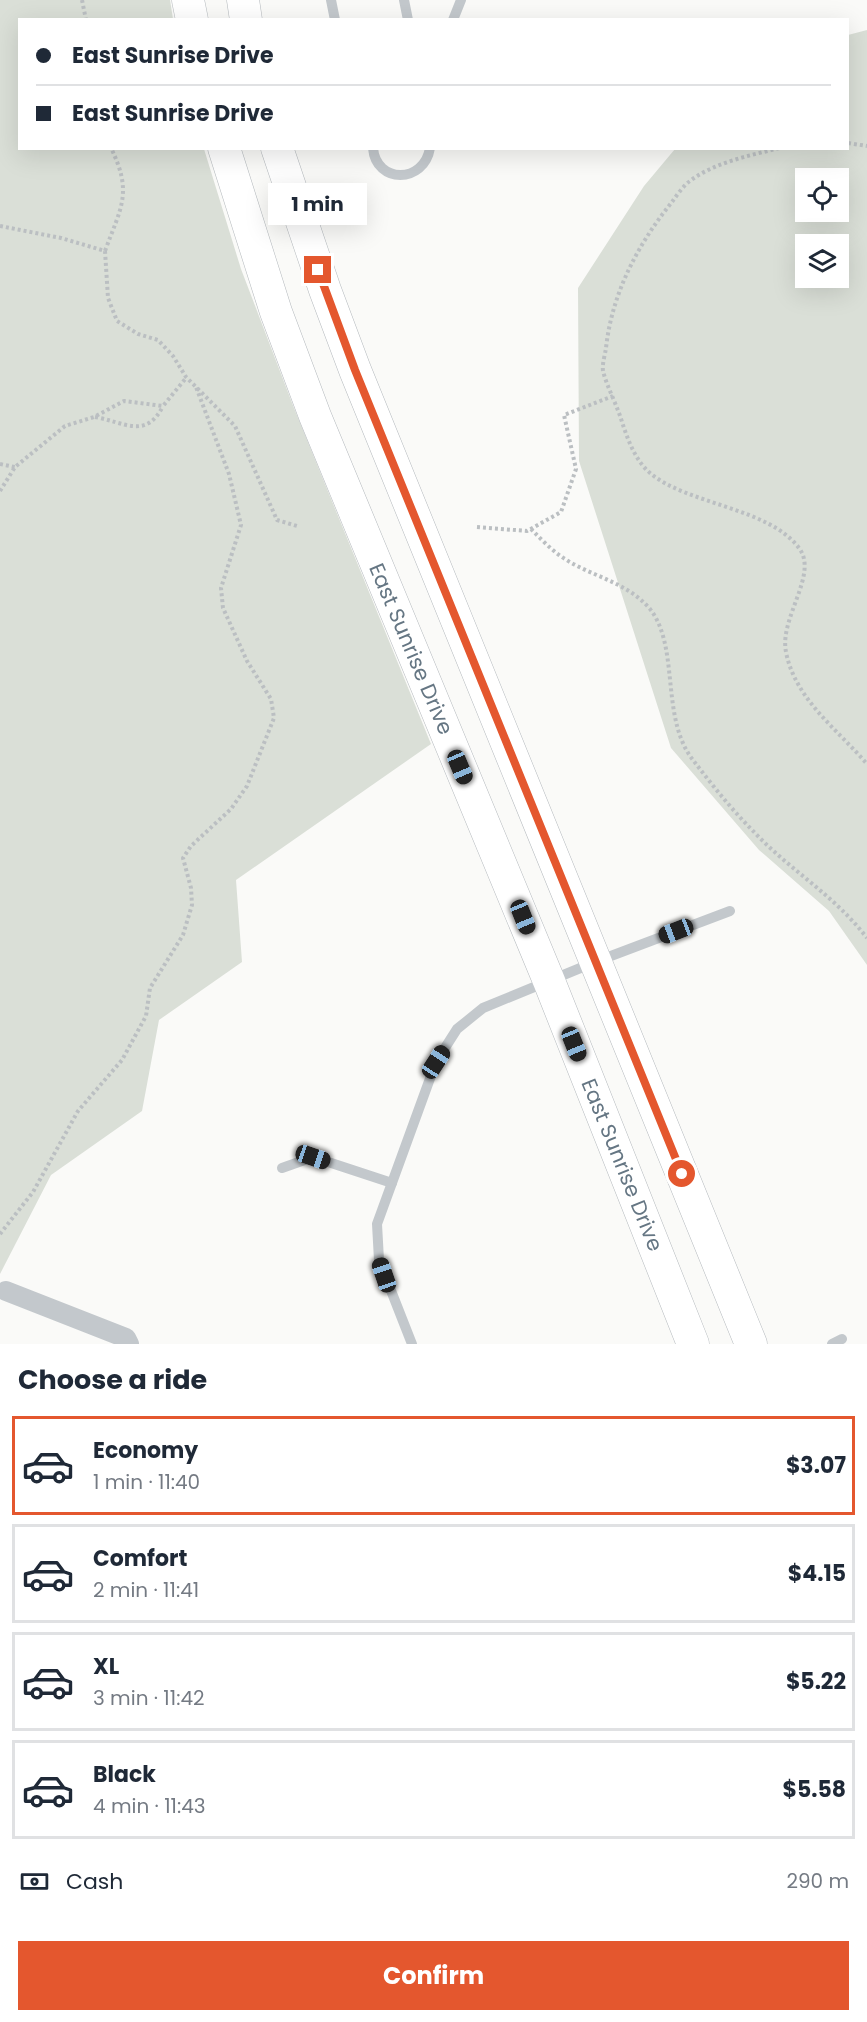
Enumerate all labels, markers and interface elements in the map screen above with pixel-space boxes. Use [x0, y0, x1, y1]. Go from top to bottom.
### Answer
text: East Sunrise Drive [72, 40, 274, 71]
text: East Sunrise Drive [72, 98, 274, 129]
map controls [795, 168, 849, 288]
button: locate [795, 168, 849, 222]
callout: 1 min [268, 183, 368, 225]
text: 1 min [291, 190, 344, 218]
button: layers [795, 234, 849, 288]
route end [304, 256, 331, 283]
street label: East Sunrise Drive [362, 559, 461, 739]
car [445, 747, 475, 787]
car [508, 897, 538, 937]
car [656, 916, 696, 946]
car [559, 1024, 589, 1064]
car [419, 1042, 453, 1082]
street label: East Sunrise Drive [575, 1074, 670, 1255]
car [293, 1143, 333, 1171]
route start [668, 1160, 695, 1187]
car [370, 1255, 398, 1295]
text: Choose a ride [18, 1361, 207, 1398]
text: Economy [93, 1435, 198, 1466]
icon: car [21, 1439, 75, 1493]
text: $3.07 [786, 1450, 846, 1481]
text: 1 min · 11:40 [93, 1468, 200, 1496]
text: Comfort [93, 1543, 187, 1574]
icon: car [21, 1547, 75, 1601]
text: $4.15 [788, 1558, 846, 1589]
text: 2 min · 11:41 [93, 1576, 199, 1604]
text: XL [93, 1651, 119, 1682]
icon: car [21, 1655, 75, 1709]
text: $5.22 [786, 1666, 846, 1697]
text: 3 min · 11:42 [93, 1684, 205, 1712]
text: Black [93, 1759, 156, 1790]
icon: car [21, 1763, 75, 1817]
text: $5.58 [782, 1774, 846, 1805]
text: 4 min · 11:43 [93, 1792, 206, 1820]
icon: cash [18, 1865, 51, 1898]
text: Cash [66, 1866, 123, 1897]
text: 290 m [786, 1867, 849, 1895]
button: Confirm [18, 1941, 849, 2010]

